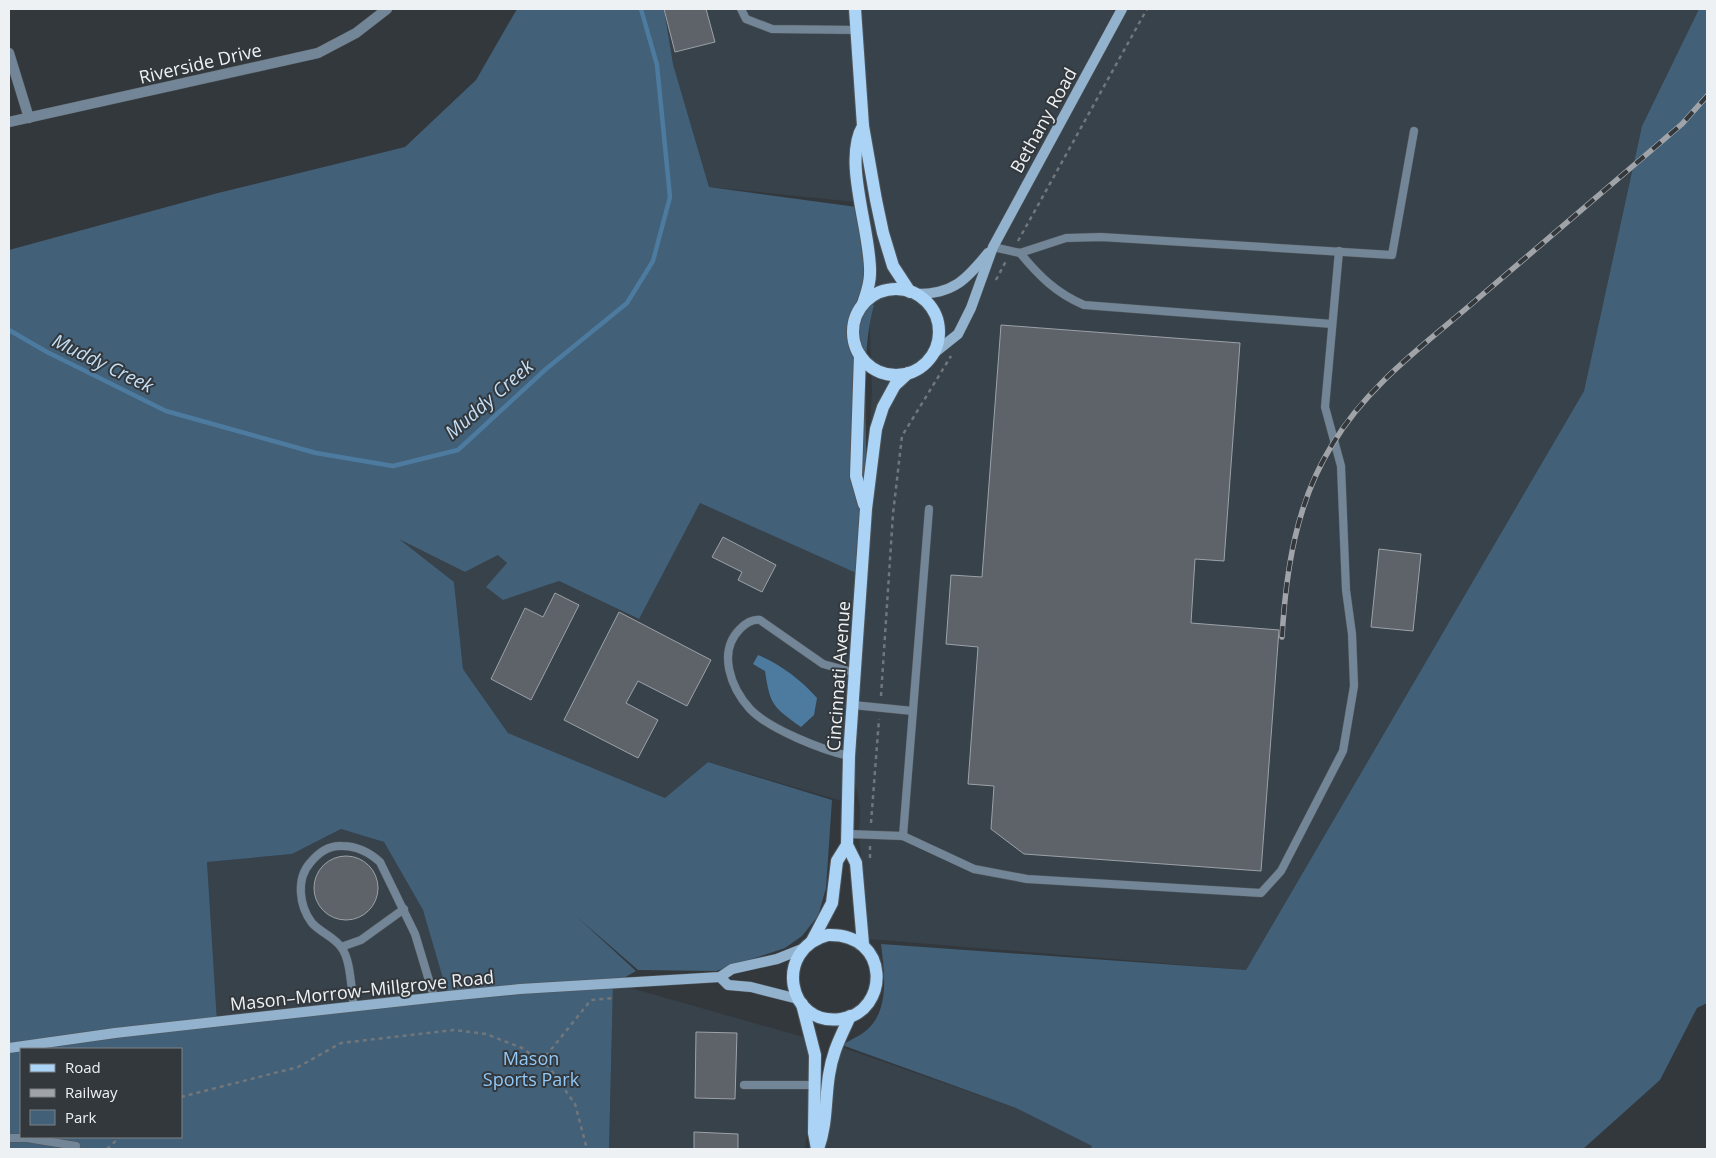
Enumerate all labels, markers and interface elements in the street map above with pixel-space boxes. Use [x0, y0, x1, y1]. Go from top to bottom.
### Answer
street label: Riverside Drive [136, 37, 264, 89]
street label: Bethany Road [1004, 63, 1082, 177]
water label: Muddy Creek [48, 327, 158, 399]
water label: Muddy Creek [439, 353, 539, 445]
street label: Cincinnati Avenue [821, 600, 855, 752]
street label: Mason–Morrow–Millgrove Road [229, 964, 495, 1016]
park label: Mason Sports Park [483, 1046, 580, 1091]
legend [20, 1048, 182, 1138]
text: Road [65, 1057, 101, 1077]
text: Railway [65, 1082, 118, 1102]
text: Park [65, 1107, 96, 1127]

